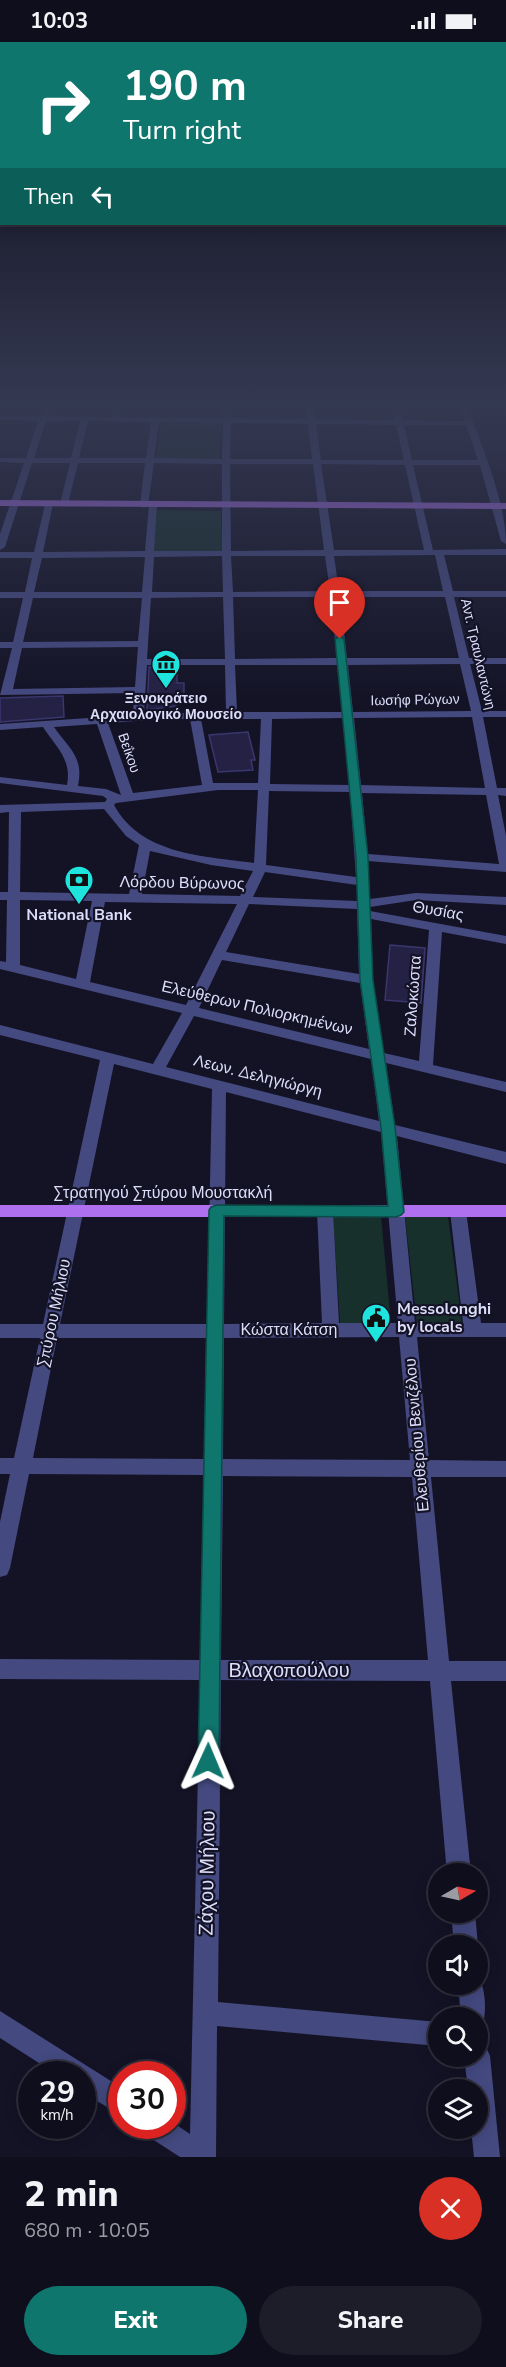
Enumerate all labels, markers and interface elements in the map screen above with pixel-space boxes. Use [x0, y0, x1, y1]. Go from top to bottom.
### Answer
text: 10:03 [30, 6, 88, 36]
text: 190 m [123, 58, 247, 115]
icon: right [24, 66, 102, 144]
text: Turn right [123, 112, 241, 149]
icon: left [86, 180, 119, 213]
text: Then [24, 182, 74, 212]
pin [314, 577, 365, 639]
icon: arrive [323, 586, 356, 619]
street label: Αντ. Τραυλαντώνη [456, 597, 500, 711]
museum icon: Ξενοκράτειο Αρχαιολογικό Μουσείο [150, 648, 182, 690]
place label: Ξενοκράτειο Αρχαιολογικό Μουσείο [90, 689, 242, 724]
street label: Ιωσήφ Ρώγων [370, 690, 460, 710]
street label: Βεΐκου [113, 731, 145, 775]
bank icon: National Bank [63, 864, 95, 906]
street label: Λόρδου Βύρωνος [119, 871, 245, 895]
street label: Θυσίας [411, 896, 466, 926]
place label: National Bank [26, 904, 132, 926]
street label: Ζαλοκώστα [399, 955, 427, 1037]
street label: Ελεύθερων Πολιορκημένων [159, 975, 355, 1041]
street label: Λεων. Δεληγιώργη [191, 1049, 325, 1103]
street label: Στρατηγού Σπύρου Μουστακλή [54, 1182, 272, 1204]
street label: Σπύρου Μήλιου [32, 1257, 76, 1369]
place label: Messolonghi by locals [397, 1298, 491, 1338]
public building icon: Messolonghi by locals [360, 1302, 392, 1344]
street label: Κώστα Κάτση [241, 1319, 337, 1341]
street label: Ελευθερίου Βενιζέλου [399, 1357, 435, 1513]
street label: Βλαχοπούλου [228, 1657, 350, 1684]
position arrow [176, 1729, 240, 1793]
street label: Ζάχου Μήλιου [192, 1810, 222, 1936]
north arrow [428, 1863, 488, 1923]
map controls [428, 1863, 488, 2139]
button: sound [428, 1935, 488, 1995]
button: search [428, 2007, 488, 2067]
speed limit sign: 30 [108, 2061, 186, 2139]
text: 29 [39, 2072, 75, 2113]
button: layers [428, 2079, 488, 2139]
text: km/h [40, 2105, 74, 2125]
text: 2 min [24, 2170, 119, 2219]
button: close [419, 2177, 482, 2240]
text: 680 m · 10:05 [24, 2217, 150, 2244]
button: Exit [24, 2286, 247, 2355]
button: Share [259, 2286, 482, 2355]

